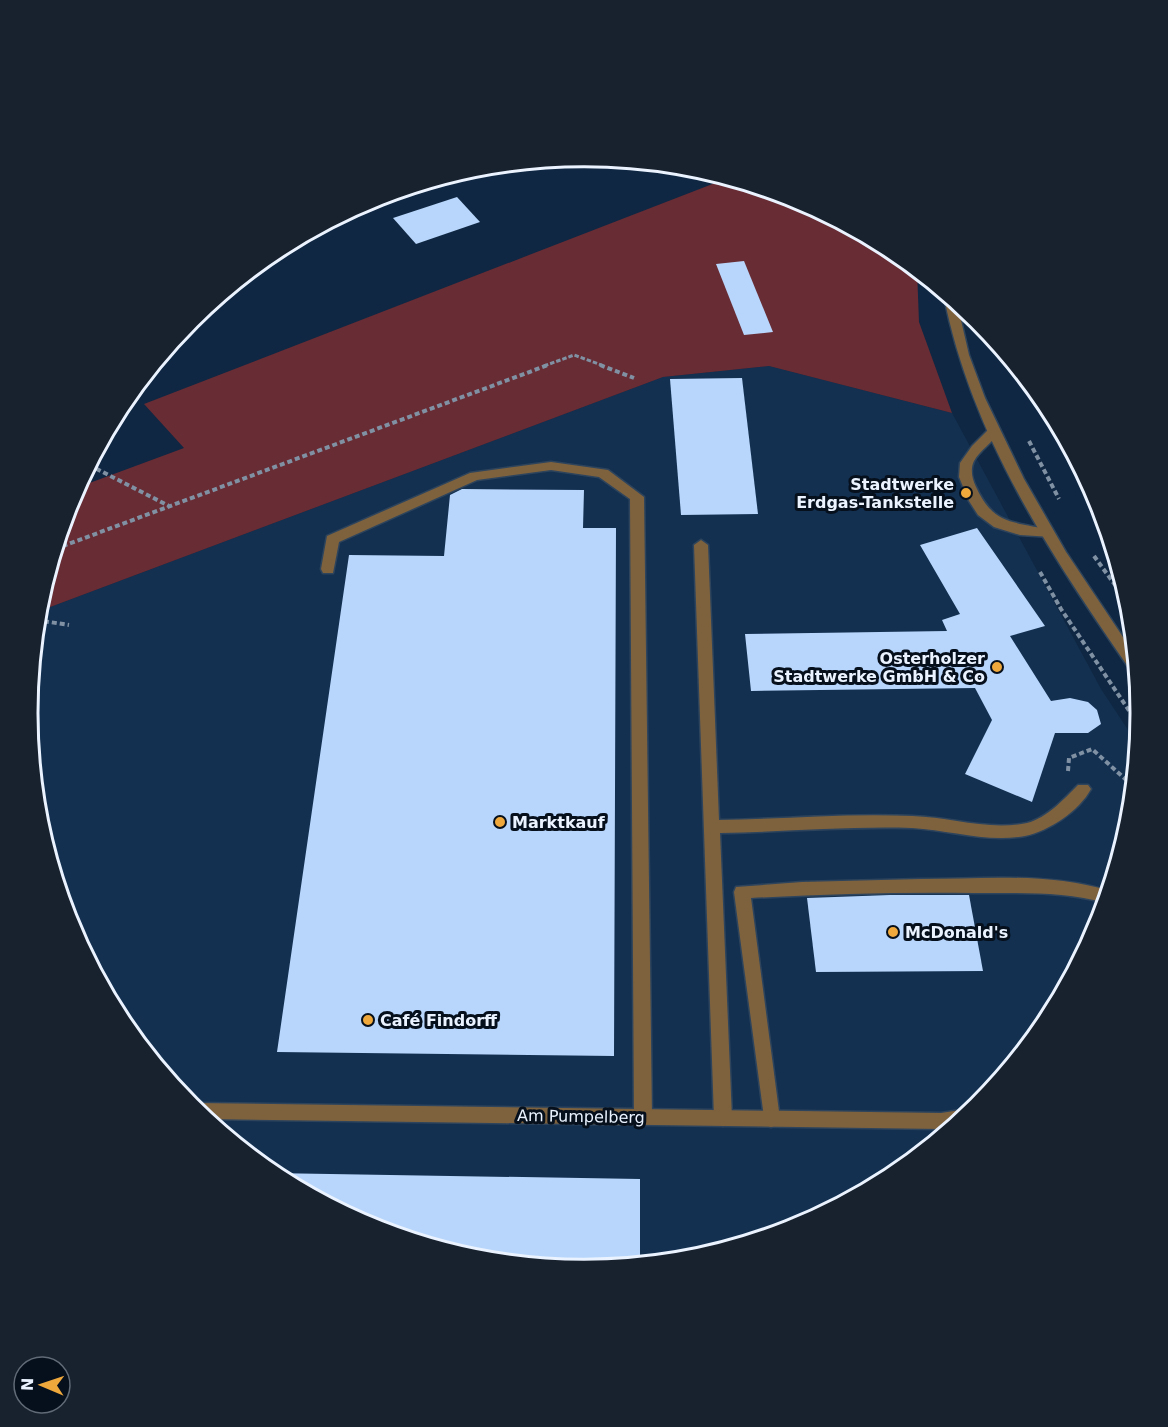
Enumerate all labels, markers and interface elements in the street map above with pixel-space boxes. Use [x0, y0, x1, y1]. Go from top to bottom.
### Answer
place label: Stadtwerke Erdgas-Tankstelle [796, 475, 954, 512]
marker: Stadtwerke Erdgas-Tankstelle [959, 486, 973, 500]
place label: Osterholzer Stadtwerke GmbH & Co [773, 649, 985, 686]
marker: Osterholzer Stadtwerke GmbH & Co [990, 660, 1004, 674]
place label: Marktkauf [512, 813, 606, 832]
marker: Marktkauf [493, 815, 507, 829]
place label: McDonald's [905, 923, 1008, 942]
marker: McDonald's [886, 925, 900, 939]
place label: Café Findorff [380, 1011, 498, 1030]
marker: Café Findorff [361, 1013, 375, 1027]
street label: Am Pumpelberg [517, 1106, 645, 1127]
north arrow [12, 1355, 72, 1415]
text: N [18, 1377, 37, 1392]

